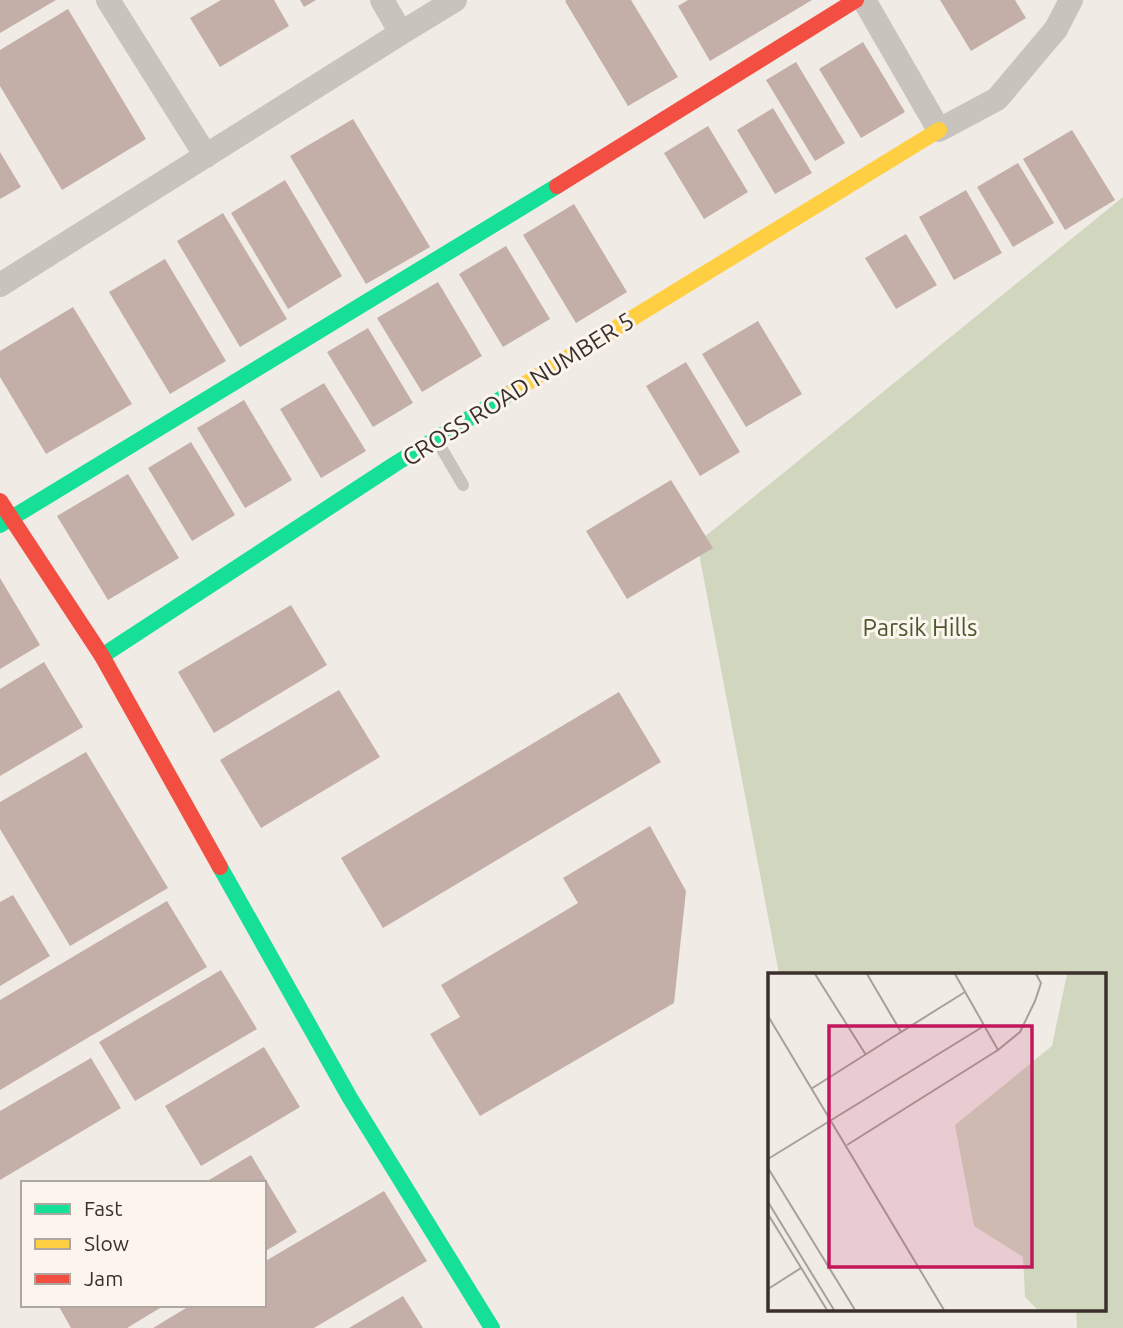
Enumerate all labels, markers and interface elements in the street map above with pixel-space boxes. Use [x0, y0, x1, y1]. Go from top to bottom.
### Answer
street label: CROSS ROAD NUMBER 5 [397, 307, 639, 471]
park label: Parsik Hills [863, 614, 977, 641]
inset map [768, 973, 1106, 1310]
legend [21, 1181, 266, 1307]
text: Fast [84, 1196, 122, 1220]
text: Slow [84, 1231, 129, 1255]
text: Jam [84, 1266, 123, 1290]

